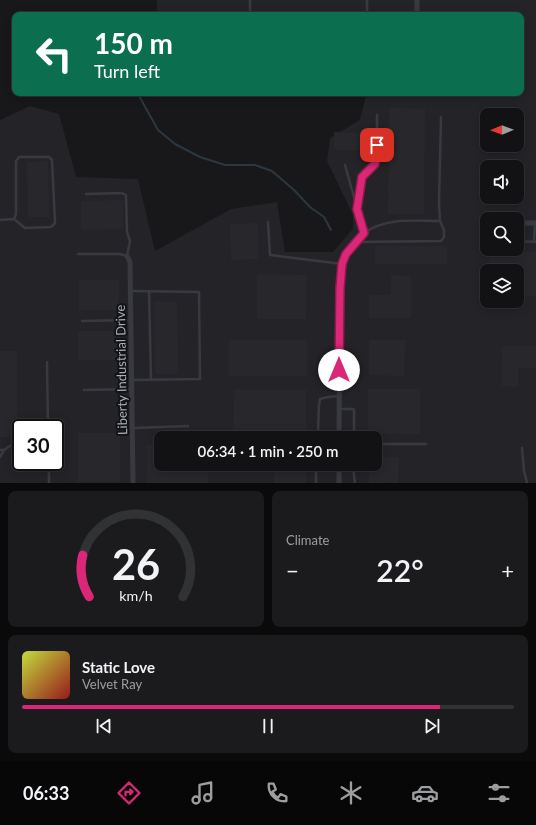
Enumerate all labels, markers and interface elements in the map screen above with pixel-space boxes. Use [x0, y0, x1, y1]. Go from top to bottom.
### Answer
text: 150 m [94, 26, 173, 60]
icon: left [28, 28, 80, 80]
text: Turn left [94, 60, 160, 82]
north arrow [480, 108, 524, 152]
map controls [480, 108, 524, 308]
pin [360, 128, 394, 162]
icon: arrive [366, 134, 388, 156]
button: sound [480, 160, 524, 204]
button: search [480, 212, 524, 256]
button: layers [480, 264, 524, 308]
street label: Liberty Industrial Drive [112, 305, 130, 435]
position arrow [318, 349, 360, 391]
speed limit sign: 30 [12, 419, 64, 471]
text: 06:34 · 1 min · 250 m [198, 442, 338, 460]
text: Climate [286, 532, 329, 548]
text: 26 [112, 539, 160, 589]
text: 22° [376, 552, 424, 588]
text: − [286, 557, 299, 584]
text: + [501, 557, 514, 584]
text: km/h [119, 587, 153, 604]
text: Static Love [82, 658, 155, 676]
text: Velvet Ray [82, 676, 142, 692]
icon: previous [93, 715, 115, 737]
icon: pause [257, 715, 279, 737]
icon: next [421, 715, 443, 737]
icon: directions [115, 779, 143, 807]
icon: music [189, 779, 217, 807]
icon: phone [263, 779, 291, 807]
icon: climate [337, 779, 365, 807]
icon: car [411, 779, 439, 807]
icon: filters [485, 779, 513, 807]
text: 06:33 [23, 782, 69, 804]

